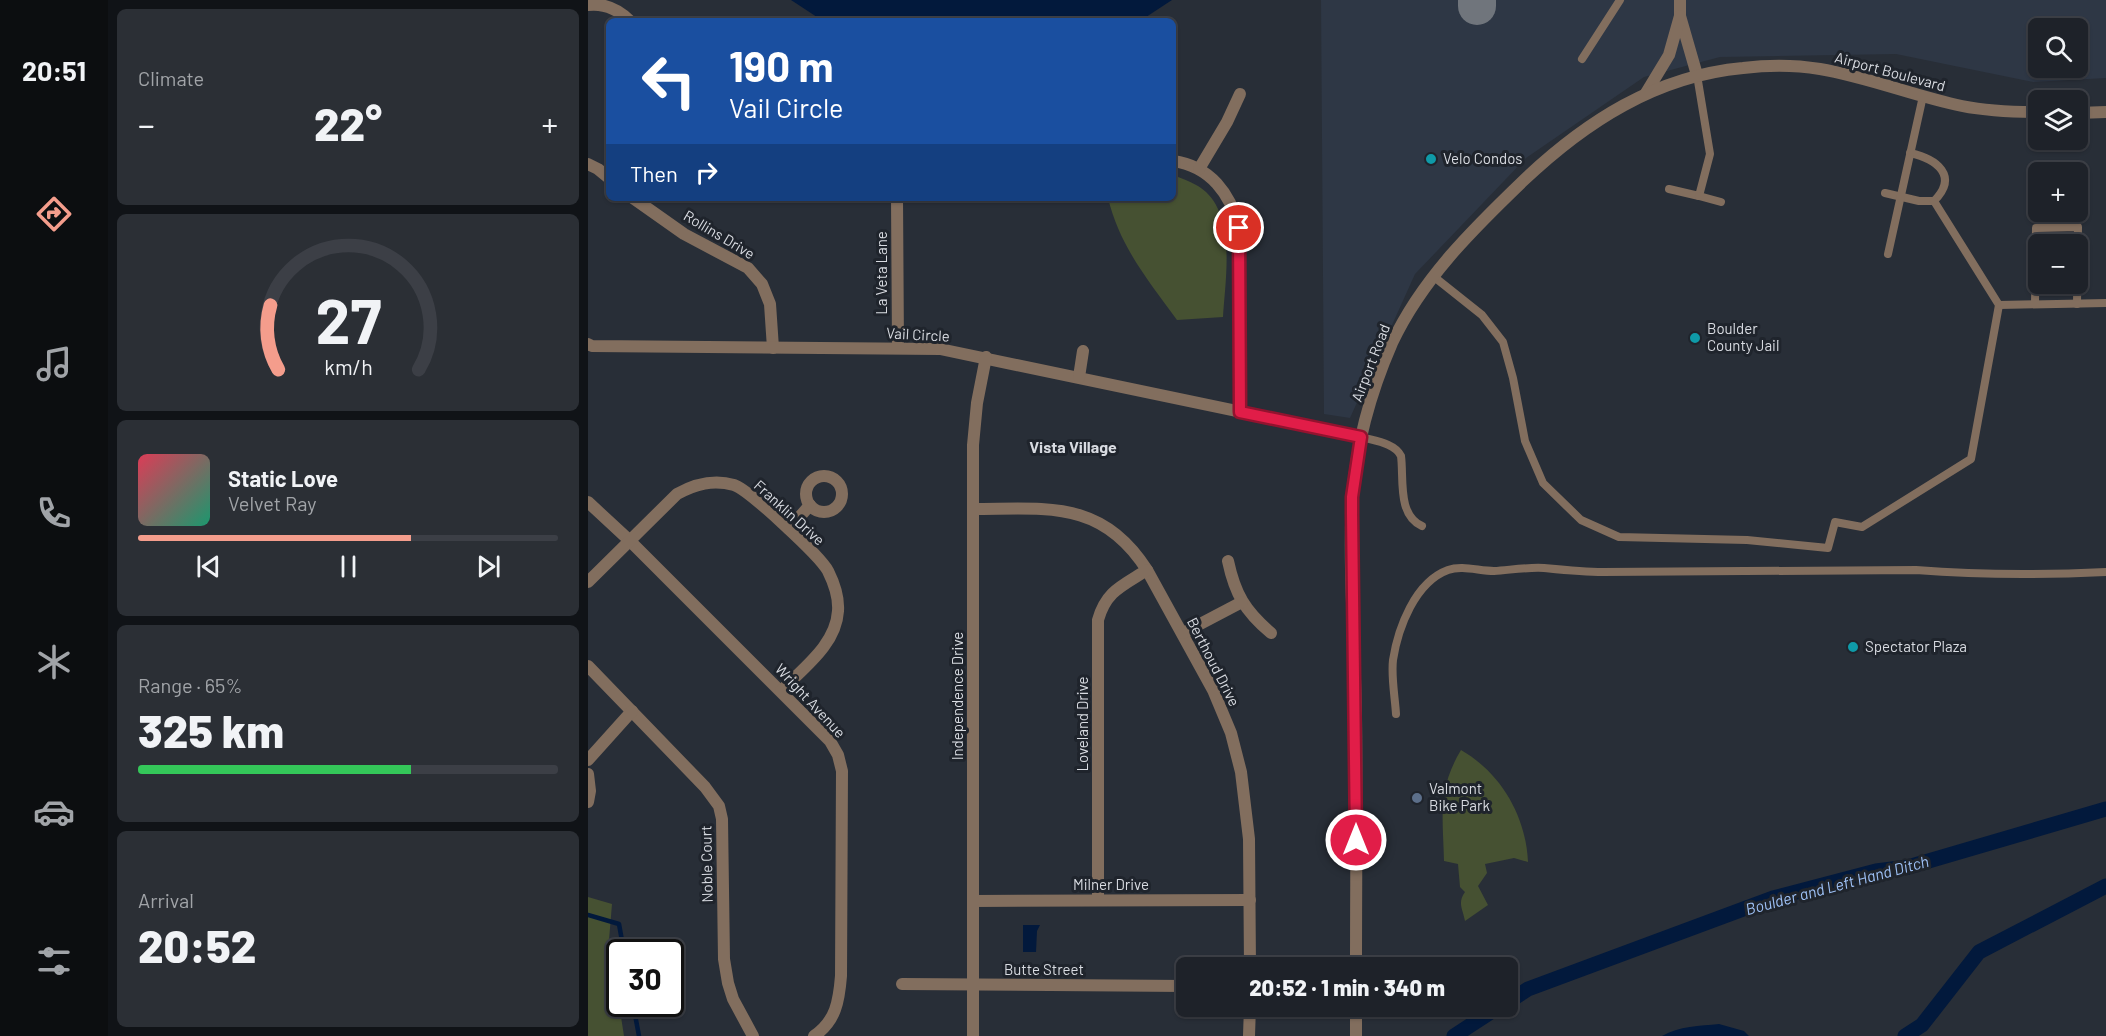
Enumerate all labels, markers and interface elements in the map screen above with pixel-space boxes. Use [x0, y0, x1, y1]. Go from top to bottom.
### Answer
map controls [2028, 18, 2088, 294]
button: search [2028, 18, 2088, 78]
text: 190 m [729, 40, 834, 90]
icon: left [630, 42, 708, 120]
street label: Airport Boulevard [1833, 48, 1948, 94]
text: 20:51 [22, 54, 86, 86]
text: Climate [138, 66, 204, 90]
button: layers [2028, 90, 2088, 150]
text: Vail Circle [729, 91, 844, 123]
text: 22° [314, 96, 382, 150]
text: − [138, 104, 155, 144]
text: + [541, 104, 558, 144]
place label: Velo Condos [1443, 149, 1523, 167]
marker: Velo Condos [1424, 152, 1438, 166]
icon: right [690, 156, 723, 189]
text: Then [630, 160, 678, 186]
button: + [2028, 162, 2088, 222]
icon: directions [33, 193, 75, 235]
pin [1213, 202, 1264, 253]
street label: Rollins Drive [681, 206, 758, 262]
icon: arrive [1222, 211, 1255, 244]
street label: La Veta Lane [872, 231, 890, 315]
button: − [2028, 234, 2088, 294]
text: 27 [315, 282, 381, 356]
place label: Boulder County Jail [1707, 319, 1779, 354]
street label: Airport Road [1347, 321, 1393, 404]
street label: Vail Circle [886, 323, 950, 345]
marker: Boulder County Jail [1688, 331, 1702, 345]
icon: music [33, 343, 75, 385]
text: km/h [324, 354, 372, 379]
district label: Vista Village [1029, 437, 1117, 456]
text: Static Love [228, 465, 338, 491]
street label: Franklin Drive [751, 476, 829, 549]
text: Velvet Ray [228, 491, 317, 515]
icon: phone [33, 492, 75, 534]
icon: previous [192, 550, 225, 583]
icon: pause [332, 550, 365, 583]
icon: next [472, 550, 505, 583]
street label: Berthoud Drive [1184, 614, 1244, 709]
street label: Independence Drive [948, 632, 966, 760]
place label: Spectator Plaza [1865, 637, 1967, 655]
marker: Spectator Plaza [1846, 640, 1860, 654]
icon: climate [33, 641, 75, 683]
street label: Wright Avenue [772, 660, 850, 741]
text: Range · 65% [138, 673, 242, 697]
street label: Loveland Drive [1073, 677, 1091, 771]
text: 325 km [138, 703, 284, 757]
place label: Valmont Bike Park [1429, 779, 1490, 814]
icon: car [33, 791, 75, 833]
marker: Valmont Bike Park [1410, 791, 1424, 805]
position arrow [1324, 808, 1388, 872]
street label: Noble Court [696, 825, 716, 903]
water label: Boulder and Left Hand Ditch [1743, 851, 1931, 918]
street label: Milner Drive [1073, 875, 1149, 893]
text: Arrival [138, 888, 194, 912]
text: 20:52 [138, 918, 256, 972]
speed limit sign: 30 [606, 939, 684, 1017]
icon: filters [33, 940, 75, 982]
street label: Butte Street [1004, 960, 1084, 978]
text: 20:52 · 1 min · 340 m [1249, 974, 1445, 1000]

